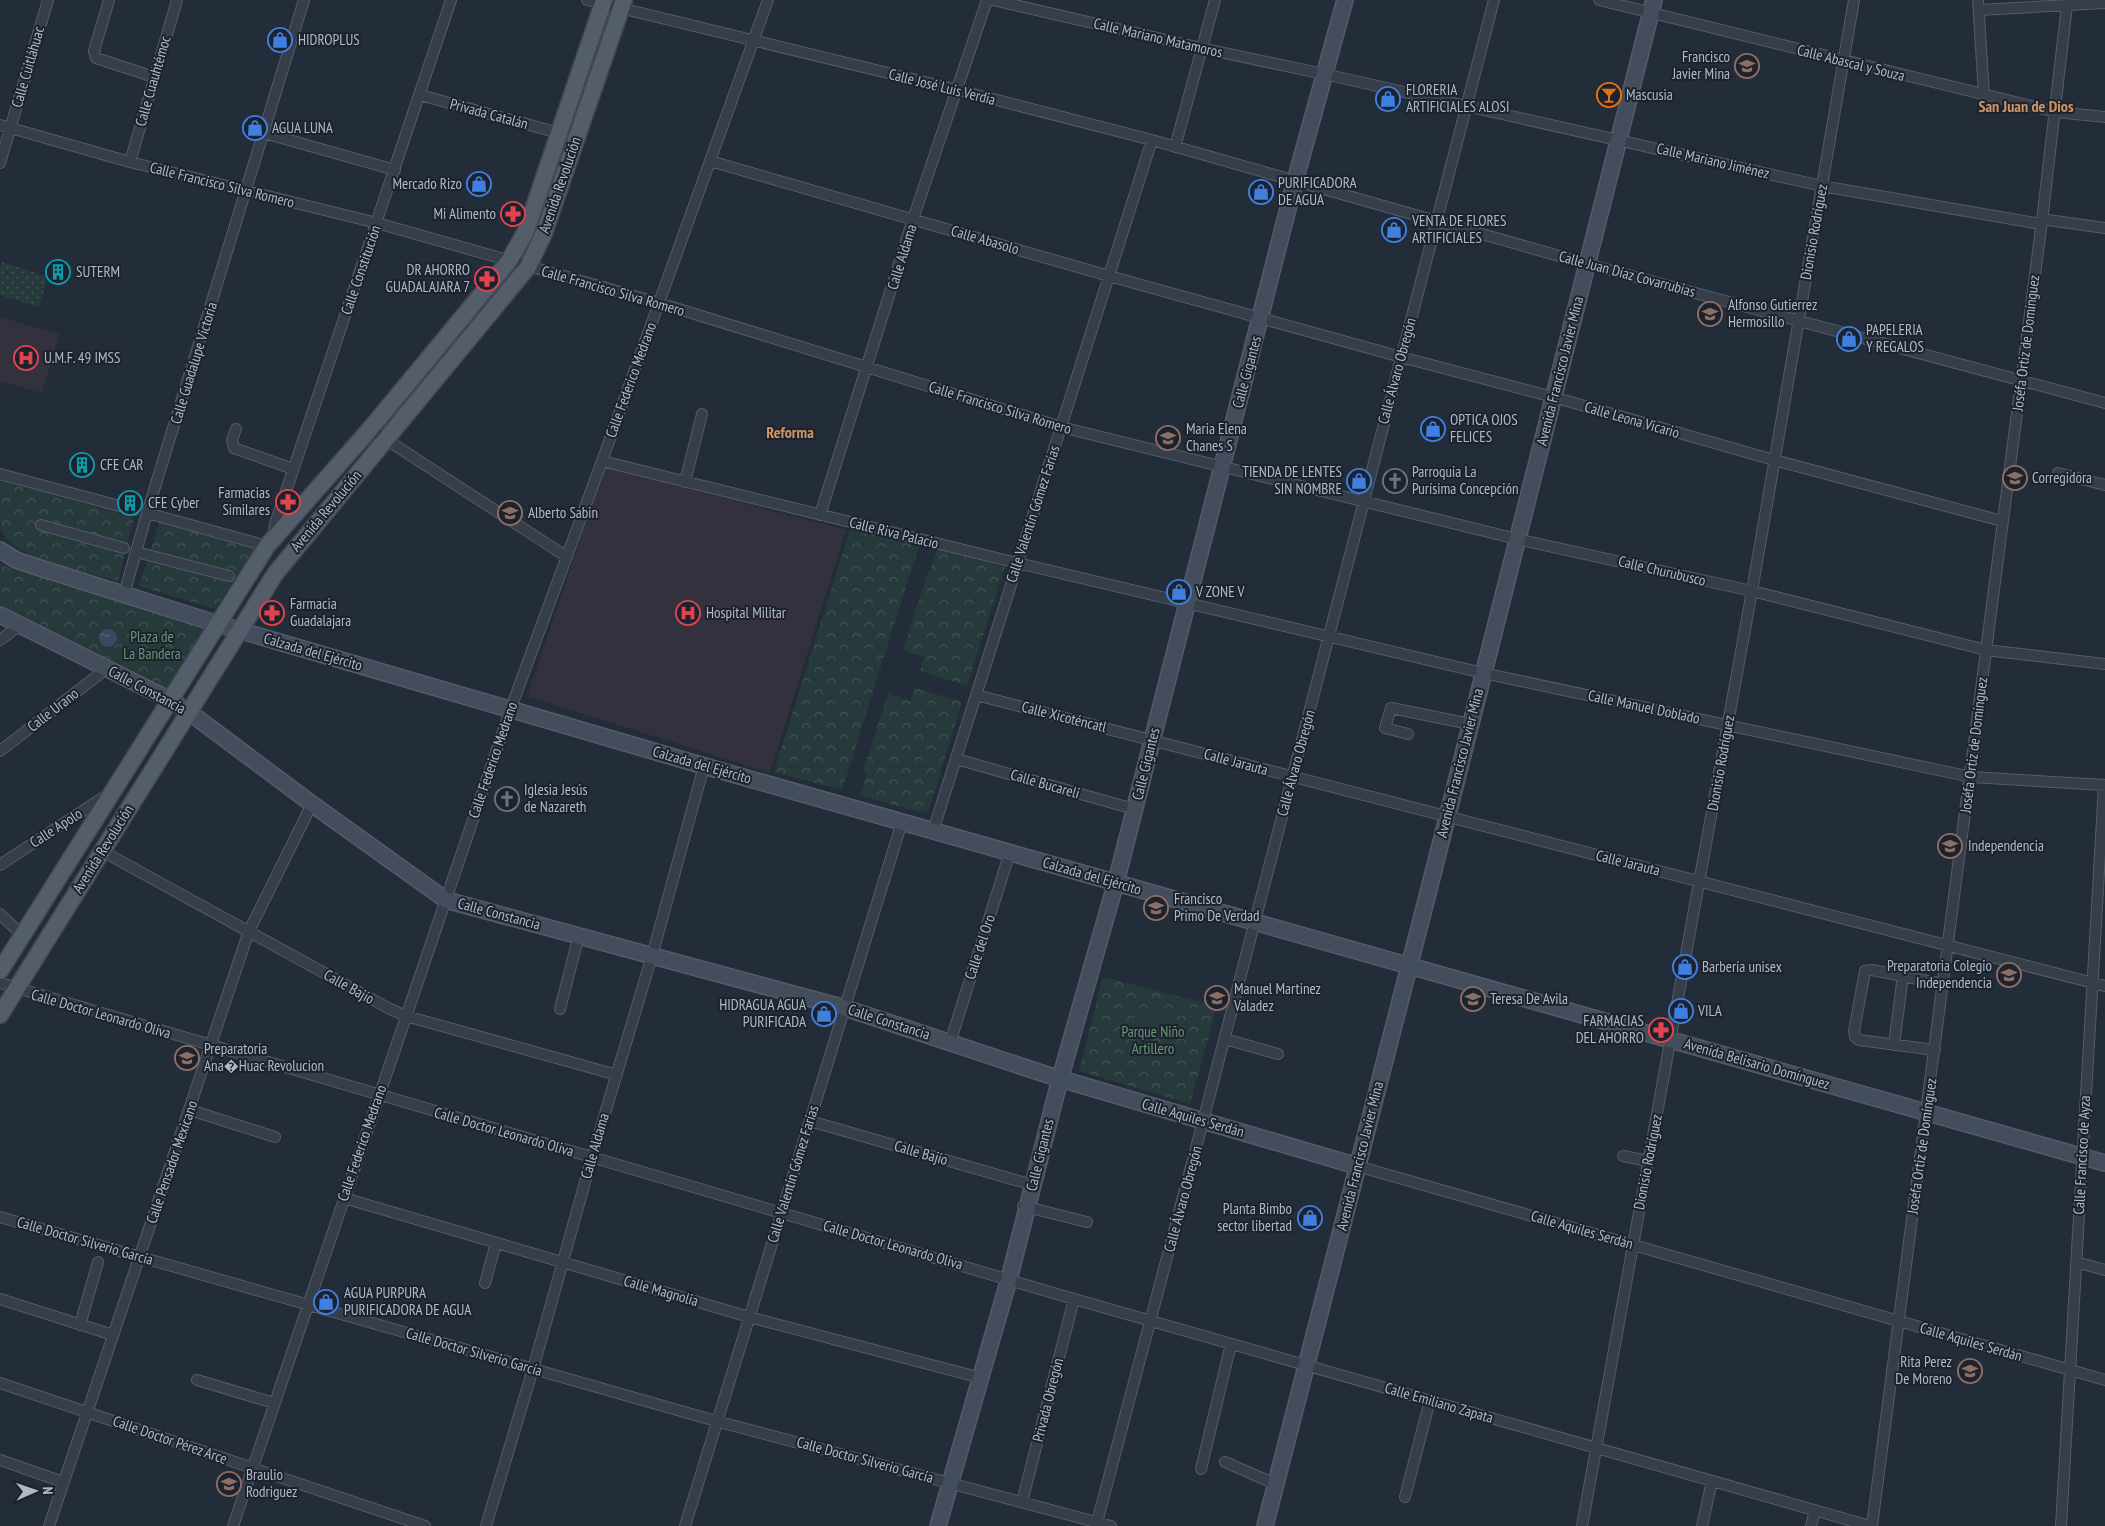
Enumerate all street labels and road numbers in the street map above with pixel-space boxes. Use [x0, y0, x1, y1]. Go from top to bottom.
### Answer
street label: Calle Mariano Matamoros [1092, 13, 1224, 62]
street label: Calle Cuitláhuac [7, 23, 48, 110]
street label: Calle Cuauhtémoc [131, 33, 175, 128]
street label: Calle Abascal y Souza [1795, 40, 1907, 85]
street label: Calle José Luis Verdia [887, 64, 998, 109]
street label: Privada Catalán [448, 94, 530, 133]
street label: Avenida Revolución [534, 134, 585, 236]
street label: Calle Mariano Jiménez [1655, 138, 1771, 183]
street label: Calle Francisco Silva Romero [148, 157, 296, 212]
street label: Dionisio Rodríguez [1796, 183, 1831, 281]
street label: Calle Abasolo [949, 221, 1021, 258]
street label: Calle Aldama [883, 222, 920, 292]
street label: Calle Constitución [336, 223, 385, 317]
street label: Calle Juan Díaz Covarrubias [1557, 246, 1697, 301]
street label: Calle Francisco Silva Romero [539, 261, 687, 320]
street label: Joséfa Ortiz de Domínguez [2008, 274, 2043, 413]
street label: Avenida Francisco Javier Mina [1532, 294, 1587, 447]
street label: Calle Guadalupe Victoria [166, 300, 221, 426]
street label: Calle Álvaro Obregón [1373, 316, 1420, 426]
street label: Calle Federico Medrano [601, 319, 660, 440]
street label: Calle Gigantes [1228, 334, 1265, 410]
street label: Calle Francisco Silva Romero [927, 377, 1074, 438]
street label: Calle Leona Vicario [1582, 397, 1682, 442]
street label: Calle Valentín Gómez Farías [1001, 443, 1064, 585]
street label: Avenida Revolución [286, 466, 365, 555]
street label: Calle Riva Palacio [847, 512, 941, 553]
street label: Calle Churubusco [1616, 551, 1708, 590]
street label: Calzada del Ejército [262, 628, 365, 675]
street label: Calle Constancia [105, 661, 189, 718]
street label: Joséfa Ortiz de Domínguez [1956, 676, 1991, 815]
street label: Calle Urano [23, 684, 82, 736]
street label: Calle Manuel Doblado [1586, 685, 1702, 728]
street label: Avenida Francisco Javier Mina [1432, 686, 1487, 839]
street label: Calle Xicoténcatl [1020, 697, 1109, 736]
street label: Calle Federico Medrano [464, 699, 521, 820]
street label: Calle Álvaro Obregón [1272, 708, 1319, 818]
street label: Dionisio Rodríguez [1703, 714, 1738, 812]
street label: Calle Gigantes [1127, 726, 1164, 802]
street label: Calzada del Ejército [651, 741, 754, 788]
street label: Calle Jarauta [1202, 744, 1270, 779]
street label: Calle Bucareli [1008, 765, 1082, 802]
street label: Avenida Revolución [68, 801, 137, 896]
street label: Calle Apolo [26, 804, 86, 852]
street label: Calle Jarauta [1594, 845, 1662, 880]
street label: Calzada del Ejército [1041, 852, 1144, 899]
street label: Calle Constancia [456, 893, 543, 934]
street label: Calle del Oro [960, 912, 999, 982]
street label: Calle Bajío [321, 965, 378, 1008]
street label: Calle Doctor Leonardo Oliva [29, 985, 173, 1043]
street label: Calle Constancia [846, 999, 932, 1044]
street label: Avenida Belisario Domínguez [1682, 1034, 1832, 1093]
street label: Joséfa Ortiz de Domínguez [1902, 1077, 1940, 1216]
street label: Avenida Francisco Javier Mina [1332, 1079, 1387, 1232]
street label: Calle Federico Medrano [333, 1082, 390, 1203]
street label: Calle Aquiles Serdán [1140, 1094, 1246, 1141]
street label: Calle Francisco de Ayza [2069, 1095, 2094, 1215]
street label: Calle Pensador Mexicano [142, 1098, 201, 1226]
street label: Calle Doctor Leonardo Oliva [432, 1103, 576, 1161]
street label: Calle Valentín Gómez Farías [763, 1103, 823, 1245]
street label: Calle Aldama [576, 1111, 613, 1181]
street label: Dionisio Rodríguez [1629, 1113, 1666, 1211]
street label: Calle Gigantes [1021, 1117, 1058, 1193]
street label: Calle Bajío [892, 1136, 950, 1169]
street label: Calle Álvaro Obregón [1159, 1144, 1206, 1254]
street label: Calle Aquiles Serdán [1529, 1206, 1635, 1253]
street label: Calle Doctor Silverio García [15, 1212, 155, 1269]
street label: Calle Doctor Leonardo Oliva [821, 1216, 965, 1274]
street label: Calle Magnolia [622, 1271, 701, 1310]
street label: Calle Aquiles Serdán [1918, 1318, 2024, 1365]
street label: Calle Doctor Silverio García [404, 1323, 544, 1380]
street label: Privada Obregón [1028, 1356, 1067, 1444]
street label: Calle Emiliano Zapata [1383, 1378, 1496, 1427]
street label: Calle Doctor Pérez Arce [111, 1411, 230, 1468]
street label: Calle Doctor Silverio García [795, 1432, 936, 1487]

